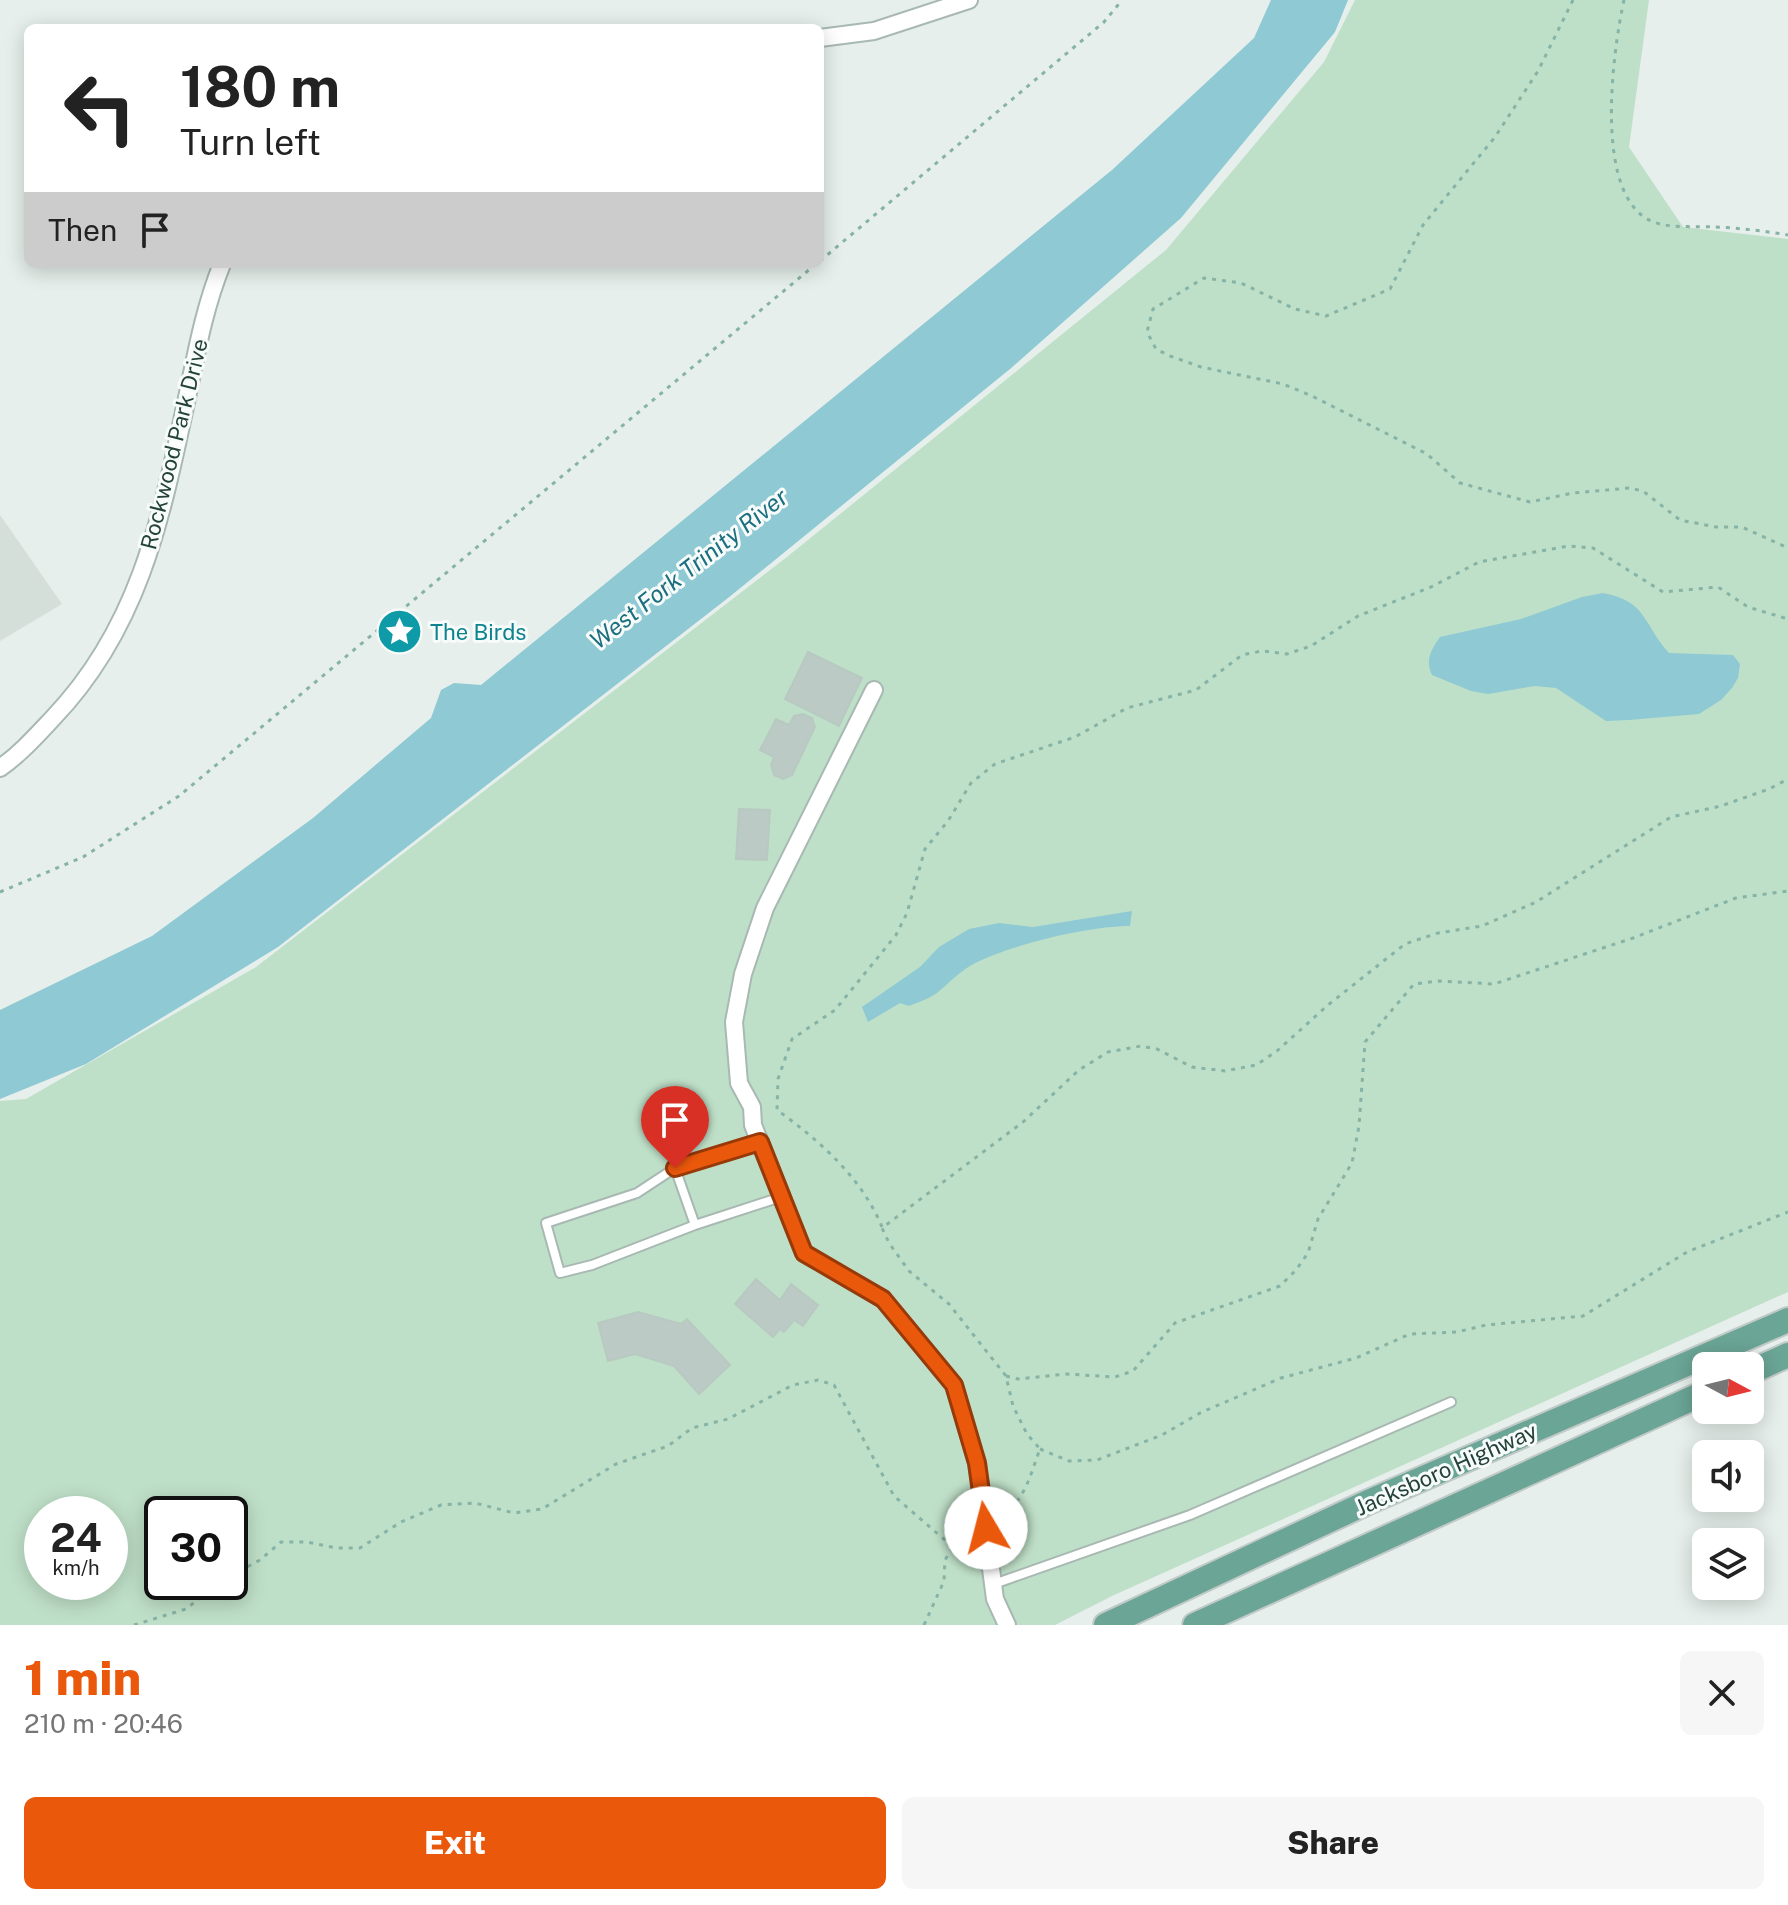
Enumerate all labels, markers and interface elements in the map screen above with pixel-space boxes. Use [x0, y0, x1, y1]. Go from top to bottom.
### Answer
text: 180 m [180, 54, 340, 120]
icon: left [48, 56, 152, 160]
text: Turn left [180, 121, 321, 163]
icon: arrive [133, 208, 177, 252]
text: Then [48, 212, 117, 248]
street label: Rockwood Park Drive [135, 336, 213, 552]
water label: West Fork Trinity River [584, 482, 794, 654]
place icon: The Birds [375, 608, 423, 656]
place label: The Birds [430, 619, 526, 645]
pin [641, 1086, 709, 1168]
icon: arrive [653, 1098, 697, 1142]
north arrow [1692, 1352, 1764, 1424]
map controls [1692, 1352, 1764, 1600]
street label: Jacksboro Highway [1351, 1417, 1541, 1521]
button: sound [1692, 1440, 1764, 1512]
position arrow [944, 1486, 1028, 1570]
speed limit sign: 30 [144, 1496, 248, 1600]
text: 24 [50, 1514, 102, 1561]
button: layers [1692, 1528, 1764, 1600]
text: km/h [52, 1556, 100, 1580]
text: 1 min [24, 1649, 141, 1706]
button: close [1680, 1651, 1764, 1735]
text: 210 m · 20:46 [24, 1708, 183, 1739]
button: Exit [24, 1797, 886, 1889]
button: Share [902, 1797, 1764, 1889]

